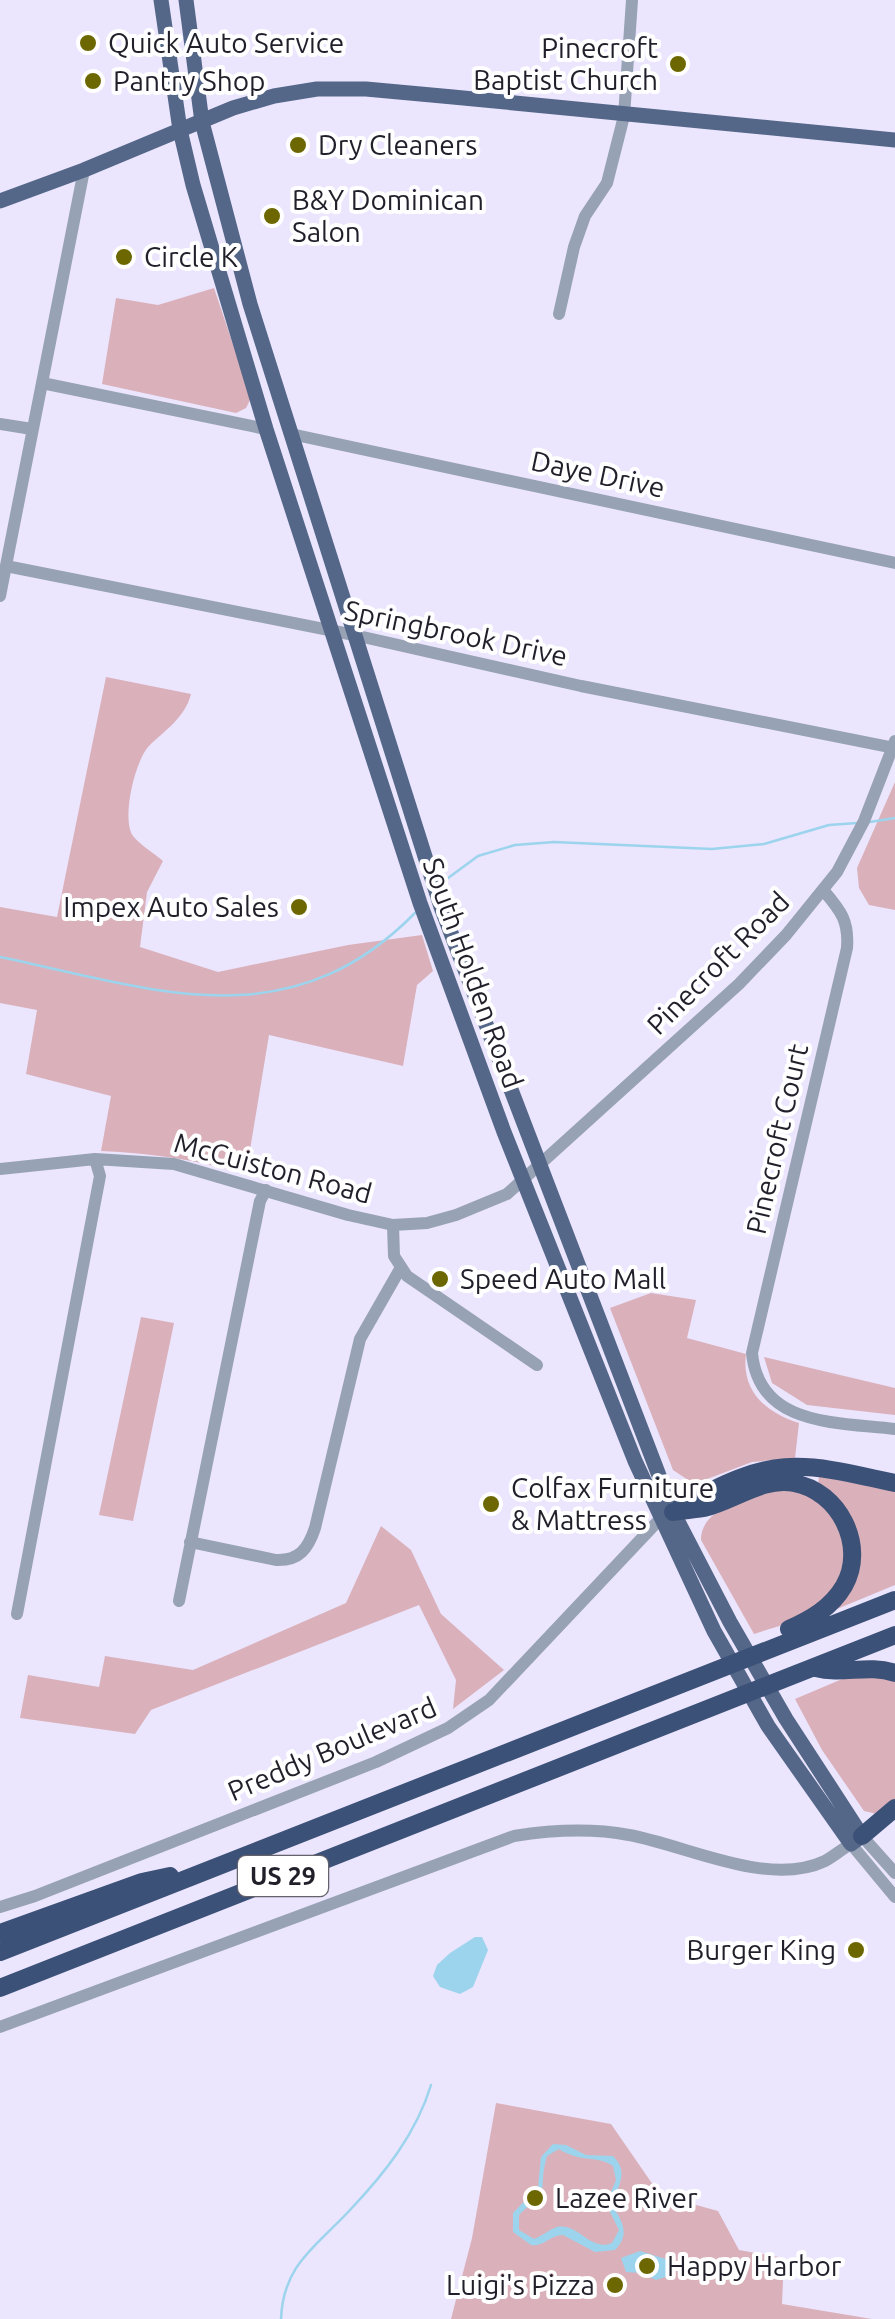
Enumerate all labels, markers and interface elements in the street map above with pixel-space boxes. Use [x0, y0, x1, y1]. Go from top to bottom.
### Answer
place label: Quick Auto Service [108, 27, 344, 58]
marker: Quick Auto Service [77, 32, 99, 54]
place label: Pinecroft Baptist Church [473, 32, 658, 95]
marker: Pinecroft Baptist Church [667, 53, 689, 75]
place label: Pantry Shop [113, 65, 265, 96]
marker: Pantry Shop [82, 70, 104, 92]
place label: Dry Cleaners [318, 129, 477, 160]
marker: Dry Cleaners [287, 134, 309, 156]
place label: B&Y Dominican Salon [292, 184, 484, 247]
marker: B&Y Dominican Salon [261, 205, 283, 227]
place label: Circle K [144, 241, 238, 272]
marker: Circle K [113, 246, 135, 268]
street label: Daye Drive [529, 444, 668, 503]
street label: Springbrook Drive [342, 594, 570, 671]
street label: South Holden Road [417, 854, 529, 1092]
street label: Pinecroft Road [640, 885, 795, 1040]
place label: Impex Auto Sales [63, 891, 279, 922]
marker: Impex Auto Sales [288, 896, 310, 918]
street label: Pinecroft Court [740, 1041, 813, 1237]
street label: McCuiston Road [171, 1126, 375, 1209]
place label: Speed Auto Mall [460, 1263, 666, 1294]
marker: Speed Auto Mall [429, 1268, 451, 1290]
place label: Colfax Furniture & Mattress [511, 1472, 714, 1535]
marker: Colfax Furniture & Mattress [480, 1493, 502, 1515]
street label: Preddy Boulevard [223, 1691, 441, 1806]
road number: US 29 [238, 1856, 328, 1896]
place label: Burger King [687, 1934, 836, 1965]
marker: Burger King [845, 1939, 867, 1961]
place label: Lazee River [555, 2182, 698, 2213]
marker: Lazee River [524, 2187, 546, 2209]
place label: Happy Harbor [667, 2250, 842, 2281]
marker: Happy Harbor [636, 2255, 658, 2277]
place label: Luigi's Pizza [446, 2269, 595, 2300]
marker: Luigi's Pizza [604, 2274, 626, 2296]

